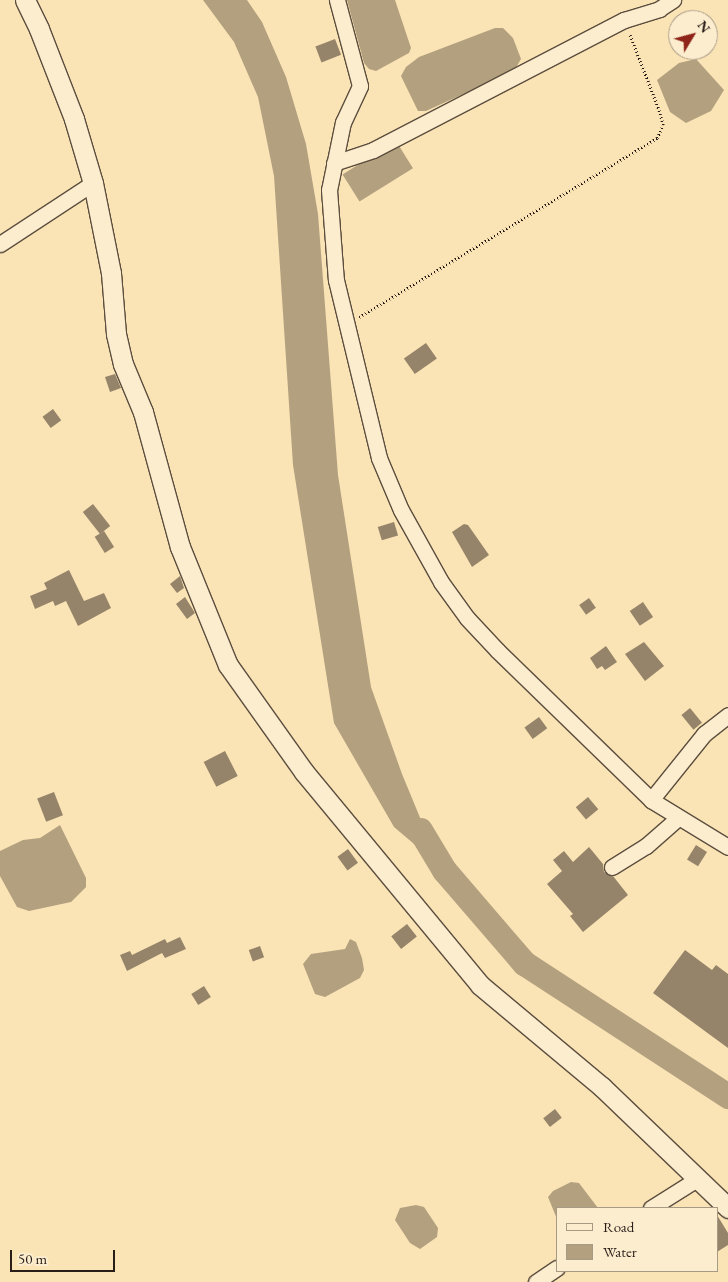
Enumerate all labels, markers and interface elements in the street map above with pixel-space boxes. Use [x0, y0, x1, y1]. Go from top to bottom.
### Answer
north arrow [668, 10, 718, 60]
text: N [694, 17, 715, 37]
legend [556, 1207, 718, 1272]
text: Road [603, 1217, 634, 1236]
scale bar [12, 1240, 118, 1272]
text: Water [603, 1242, 637, 1261]
text: 50 m [18, 1249, 47, 1268]

